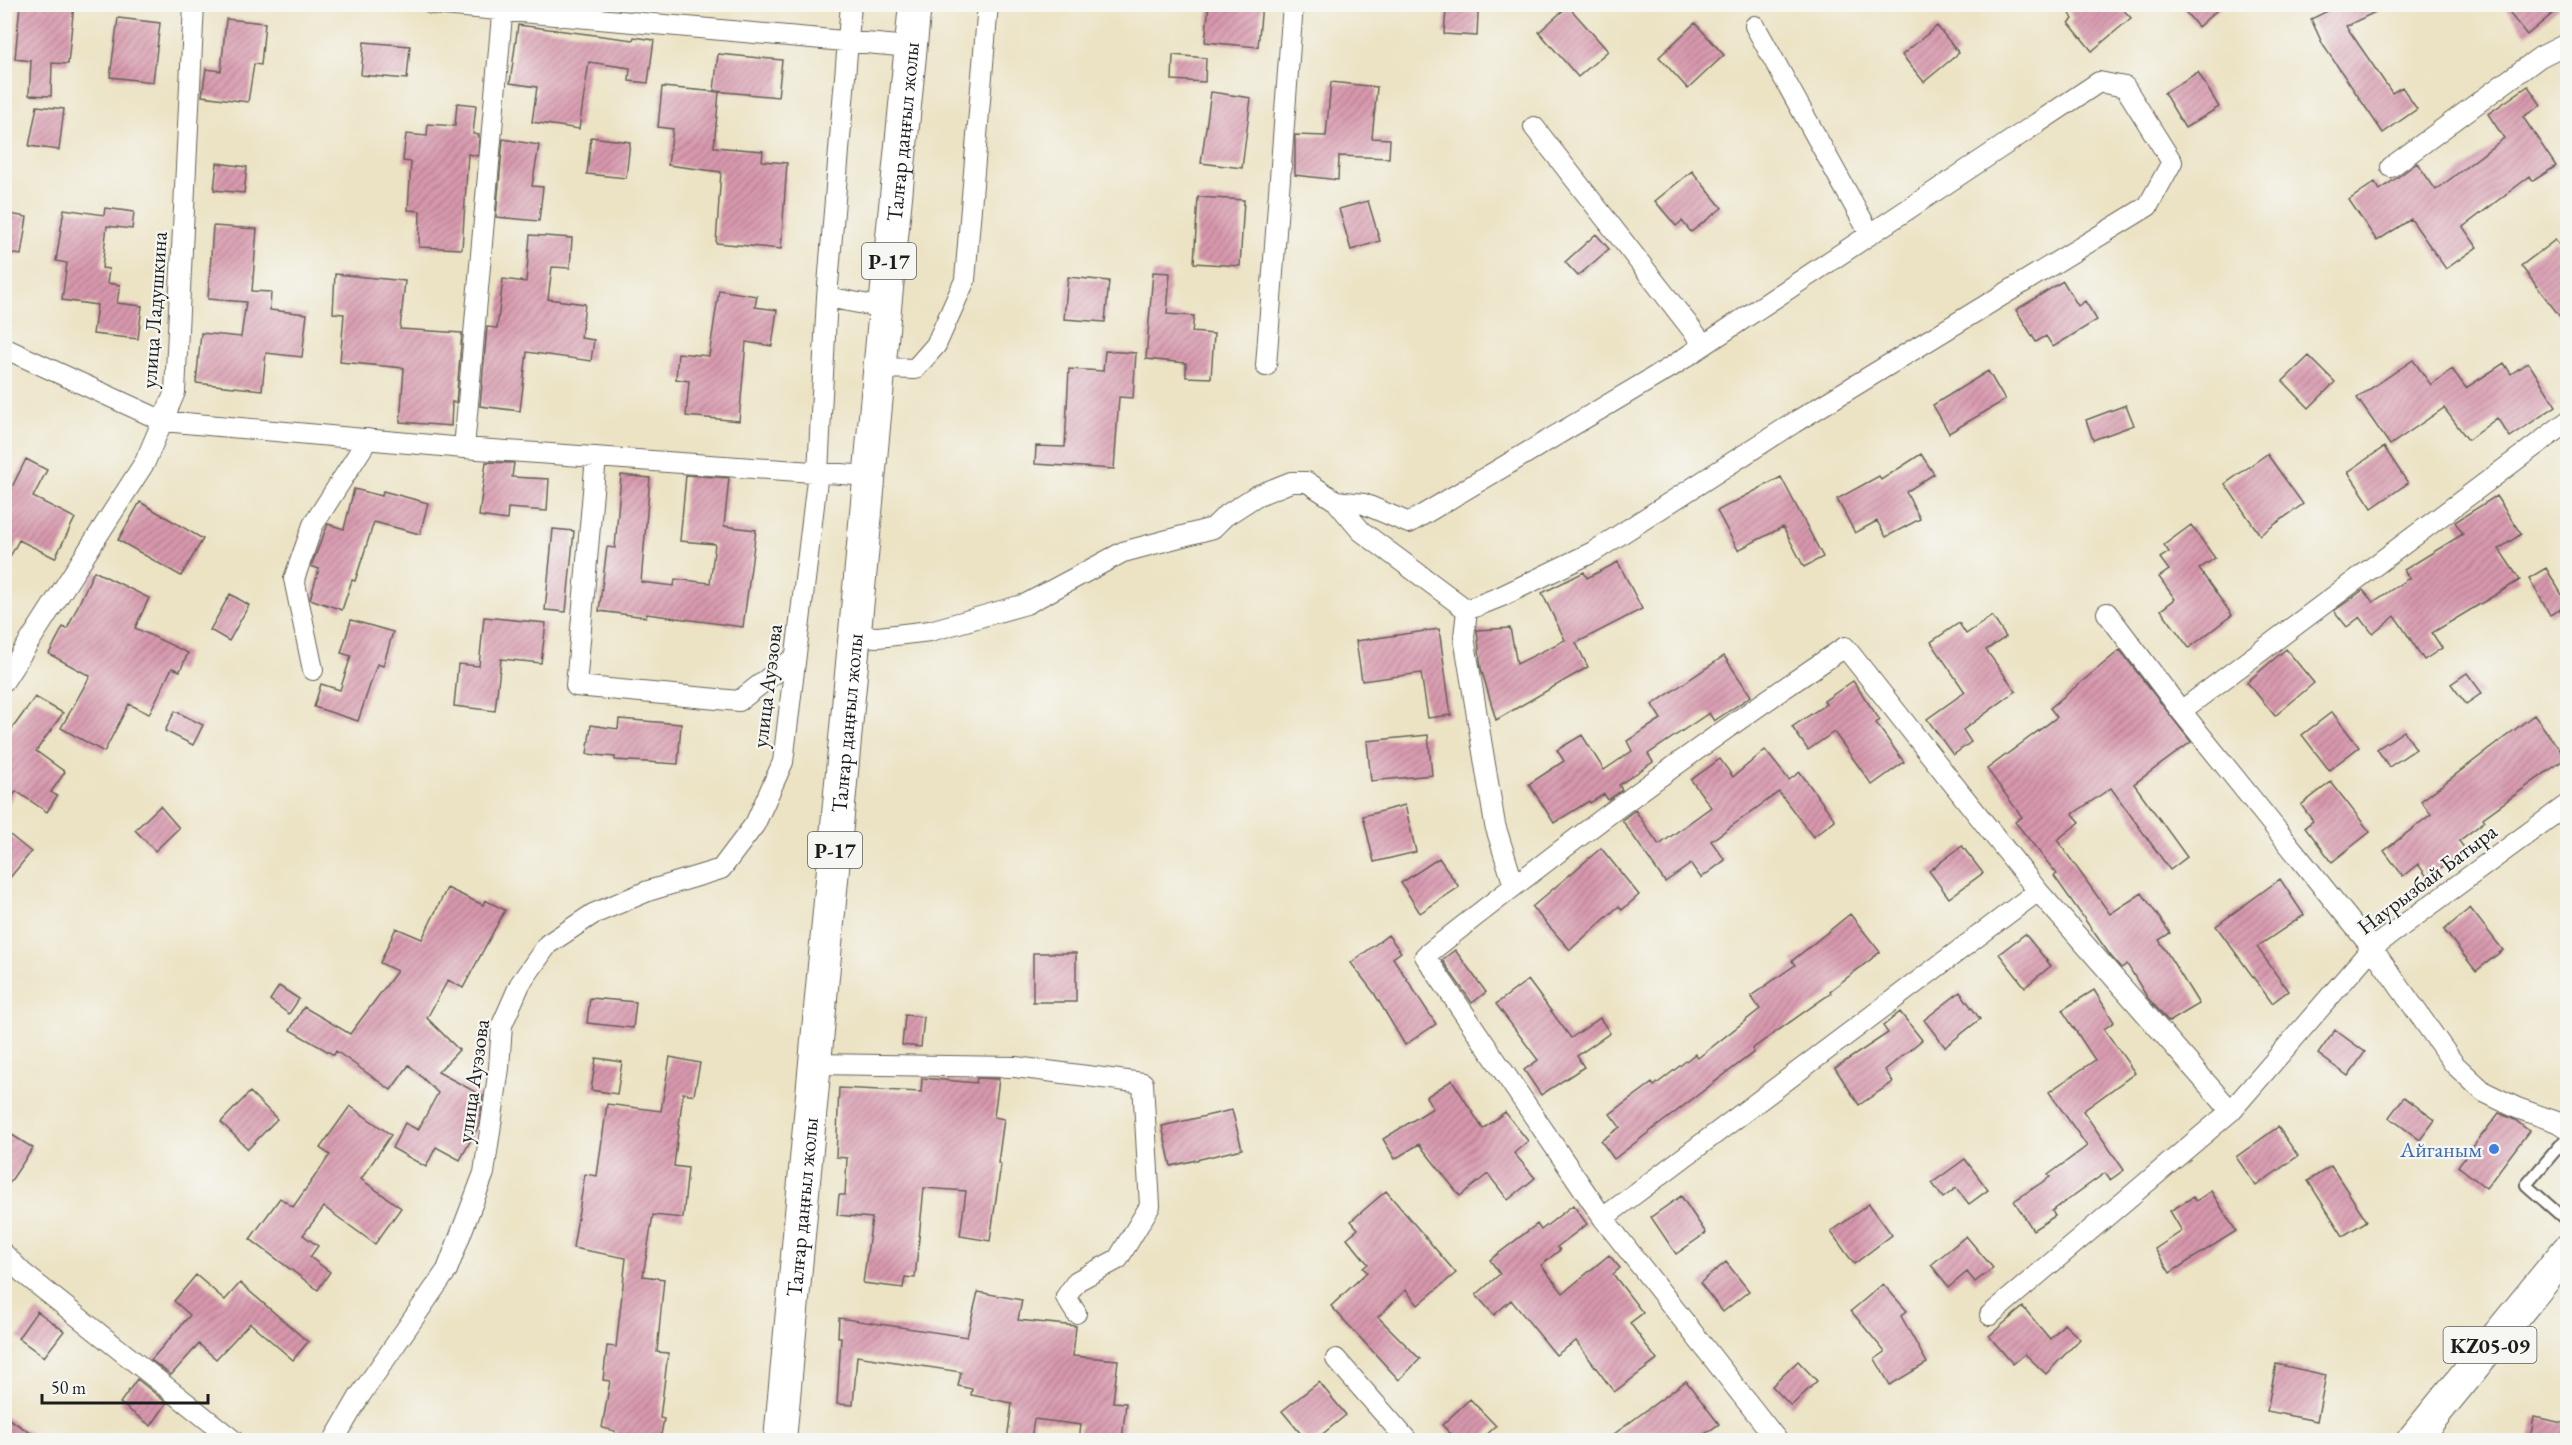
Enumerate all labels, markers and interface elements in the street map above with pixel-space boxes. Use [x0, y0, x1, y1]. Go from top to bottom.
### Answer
street label: Талғар даңғыл жолы [879, 41, 926, 223]
street label: улица Ладушкина [134, 230, 174, 390]
road number: P-17 [862, 243, 916, 279]
street label: улица Ауэзова [745, 622, 789, 750]
street label: Талғар даңғыл жолы [824, 632, 869, 814]
street label: Наурызбай Батыра [2351, 817, 2503, 941]
road number: P-17 [808, 832, 862, 868]
street label: улица Ауэзова [450, 1017, 496, 1145]
street label: Талғар даңғыл жолы [779, 1116, 824, 1298]
place label: Айганым [2399, 1135, 2482, 1164]
marker: Айганым [2487, 1142, 2501, 1156]
road number: KZ05-09 [2444, 1327, 2536, 1363]
scale bar [42, 1367, 208, 1405]
text: 50 m [51, 1376, 86, 1399]

